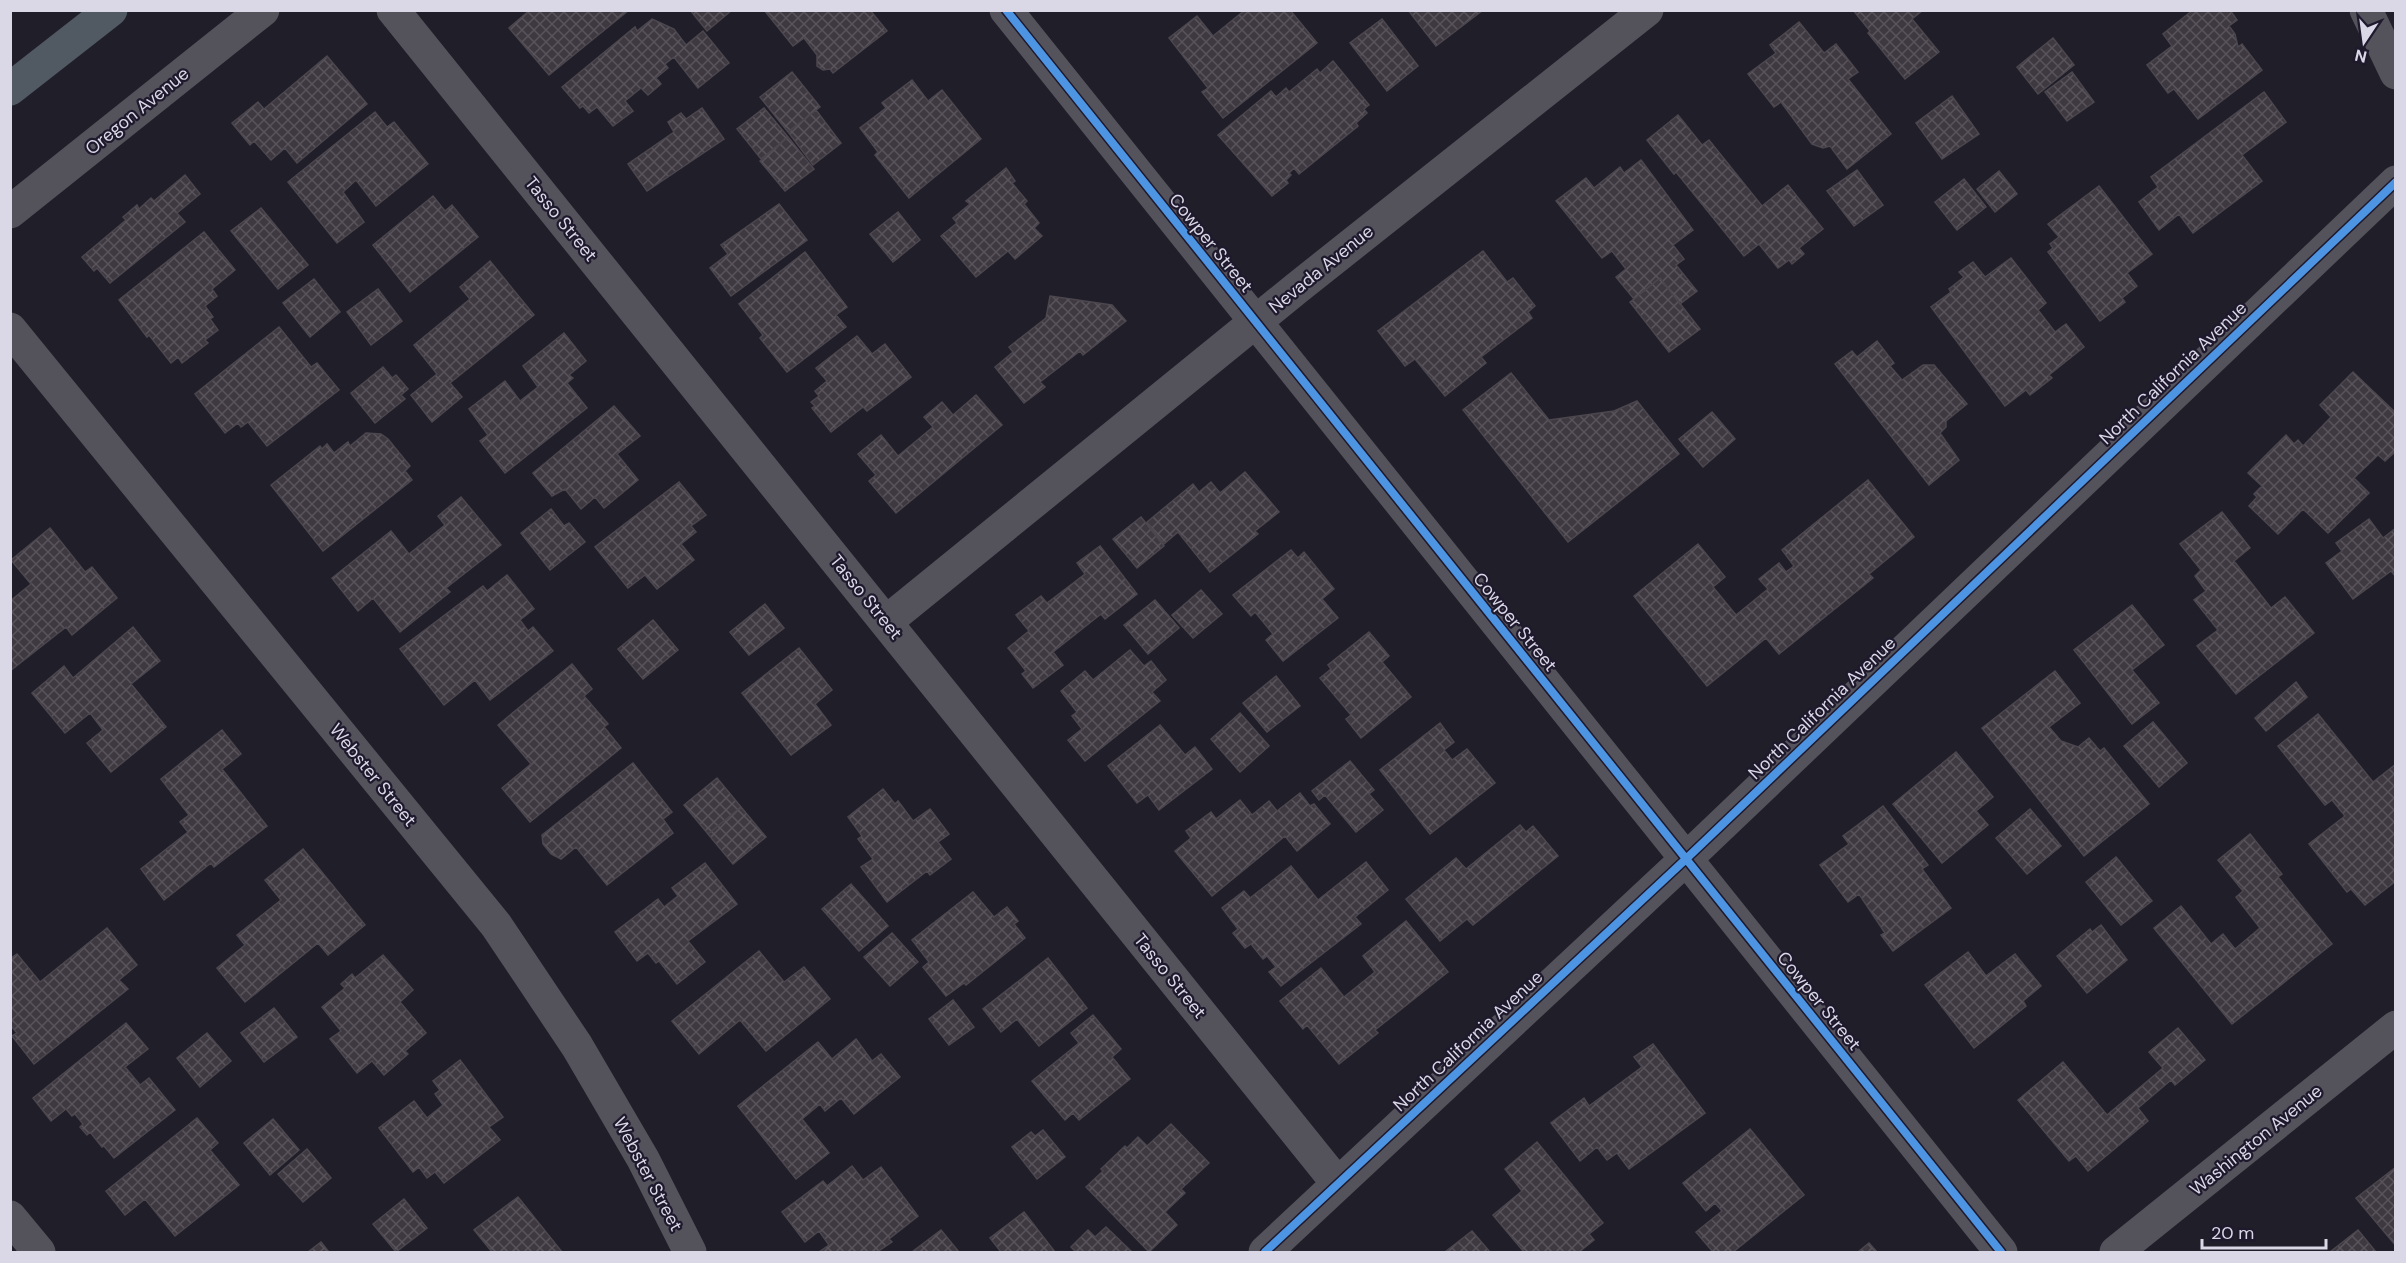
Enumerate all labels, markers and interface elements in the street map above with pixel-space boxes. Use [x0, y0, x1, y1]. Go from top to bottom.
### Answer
north arrow [2334, 12, 2394, 72]
text: N [2353, 45, 2369, 68]
street label: Oregon Avenue [80, 62, 194, 160]
street label: Tasso Street [519, 171, 603, 267]
street label: Cowper Street [1164, 188, 1258, 298]
street label: Nevada Avenue [1264, 219, 1378, 319]
street label: North California Avenue [2094, 296, 2252, 450]
street label: Tasso Street [824, 549, 908, 645]
street label: Cowper Street [1468, 567, 1562, 677]
street label: North California Avenue [1743, 631, 1901, 785]
street label: Webster Street [324, 718, 422, 832]
street label: Tasso Street [1128, 928, 1212, 1024]
street label: Cowper Street [1772, 946, 1866, 1056]
street label: North California Avenue [1388, 965, 1548, 1117]
street label: Washington Avenue [2185, 1079, 2327, 1201]
street label: Webster Street [608, 1113, 688, 1235]
scale bar [2202, 1212, 2326, 1250]
text: 20 m [2211, 1221, 2254, 1245]

